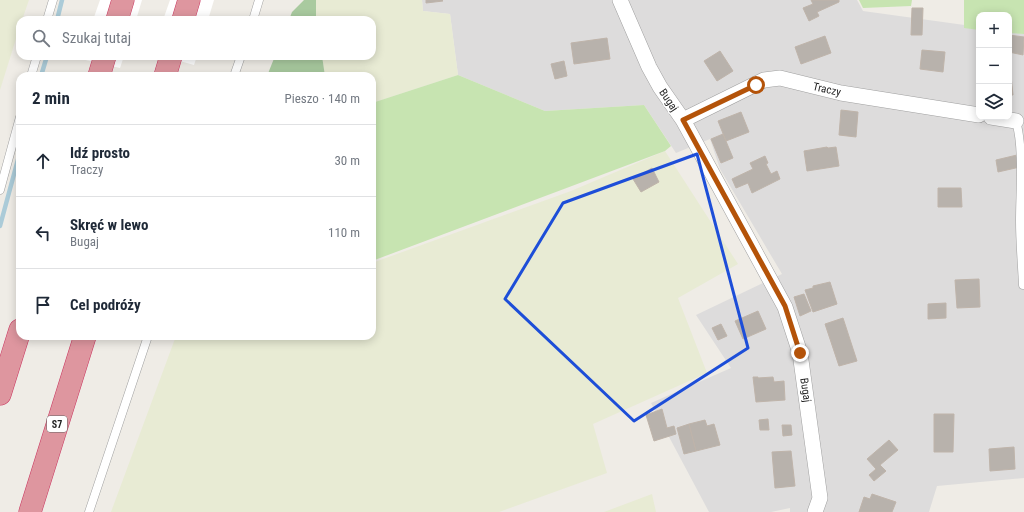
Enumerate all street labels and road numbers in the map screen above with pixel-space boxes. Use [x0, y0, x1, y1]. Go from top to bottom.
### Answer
street label: Traczy [812, 80, 842, 99]
street label: Bugaj [656, 86, 681, 114]
street label: Bugaj [797, 377, 814, 403]
road number: S7 [47, 416, 67, 432]

